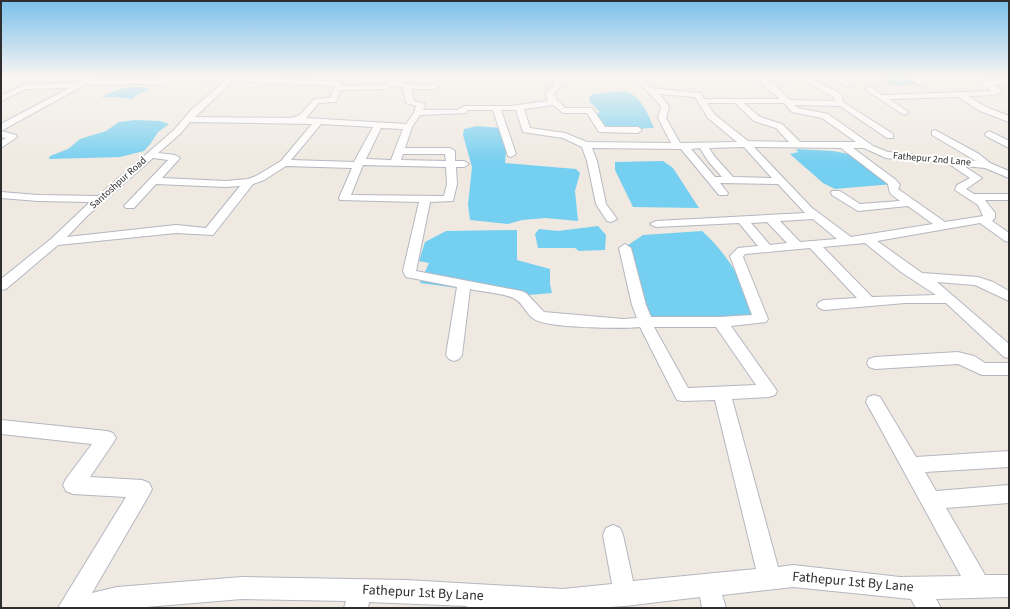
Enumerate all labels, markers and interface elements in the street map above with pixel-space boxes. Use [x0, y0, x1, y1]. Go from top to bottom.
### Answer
street label: Fathepur 2nd Lane [892, 149, 972, 169]
street label: Santoshpur Road [87, 154, 149, 212]
street label: Fathepur 1st By Lane [792, 567, 914, 597]
street label: Fathepur 1st By Lane [362, 580, 484, 606]

